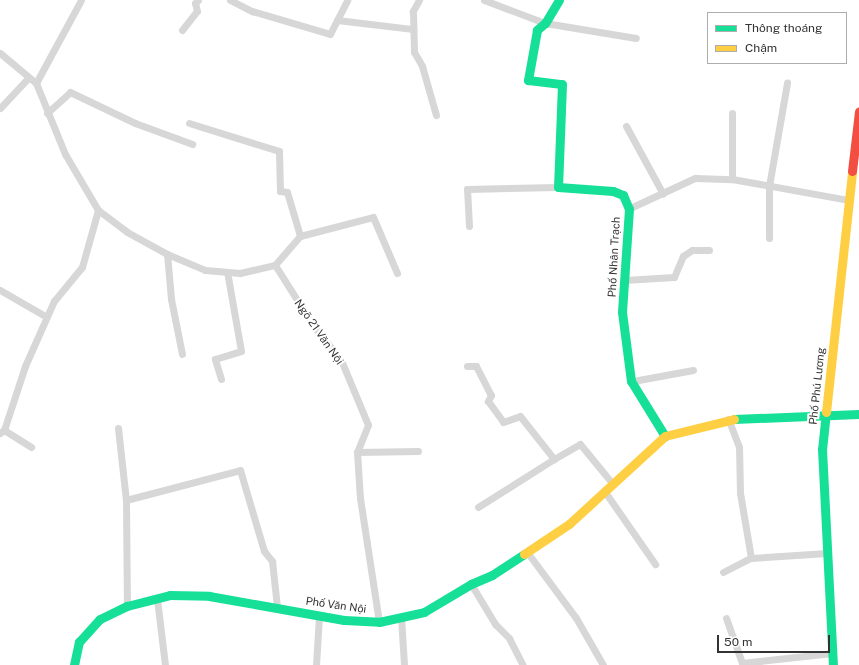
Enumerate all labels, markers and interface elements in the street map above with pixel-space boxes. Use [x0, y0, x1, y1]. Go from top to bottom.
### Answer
legend [707, 12, 847, 64]
text: Thông thoáng [745, 21, 822, 35]
text: Chậm [745, 41, 777, 55]
street label: Phố Nhân Trạch [605, 216, 623, 298]
street label: Ngõ 21 Văn Nội [292, 297, 346, 367]
street label: Phố Phú Lương [806, 347, 828, 425]
street label: Phố Văn Nội [305, 594, 367, 616]
scale bar [719, 627, 832, 653]
text: 50 m [724, 635, 752, 649]

